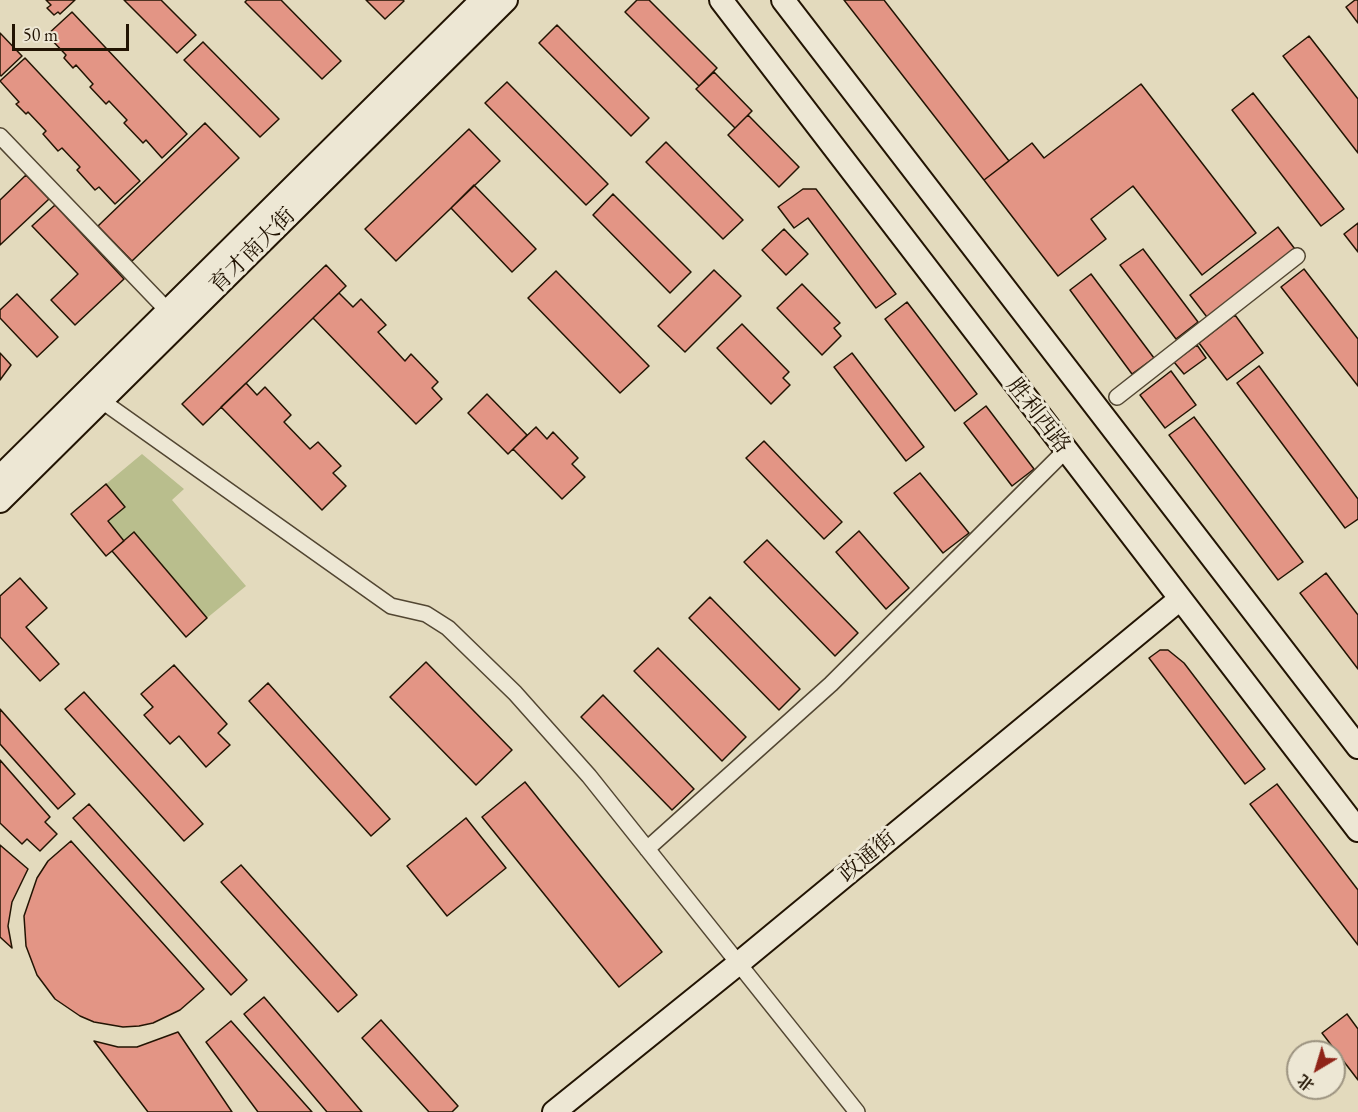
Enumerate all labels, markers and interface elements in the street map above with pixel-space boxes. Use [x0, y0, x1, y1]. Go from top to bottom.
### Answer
scale bar [15, 12, 132, 50]
text: 50 m [23, 23, 58, 46]
street label: 育才南大街 [205, 203, 301, 299]
street label: 胜利西路 [1001, 373, 1075, 459]
street label: 政通街 [834, 826, 902, 888]
north arrow [1286, 1040, 1346, 1100]
text: 北 [1293, 1070, 1319, 1096]

